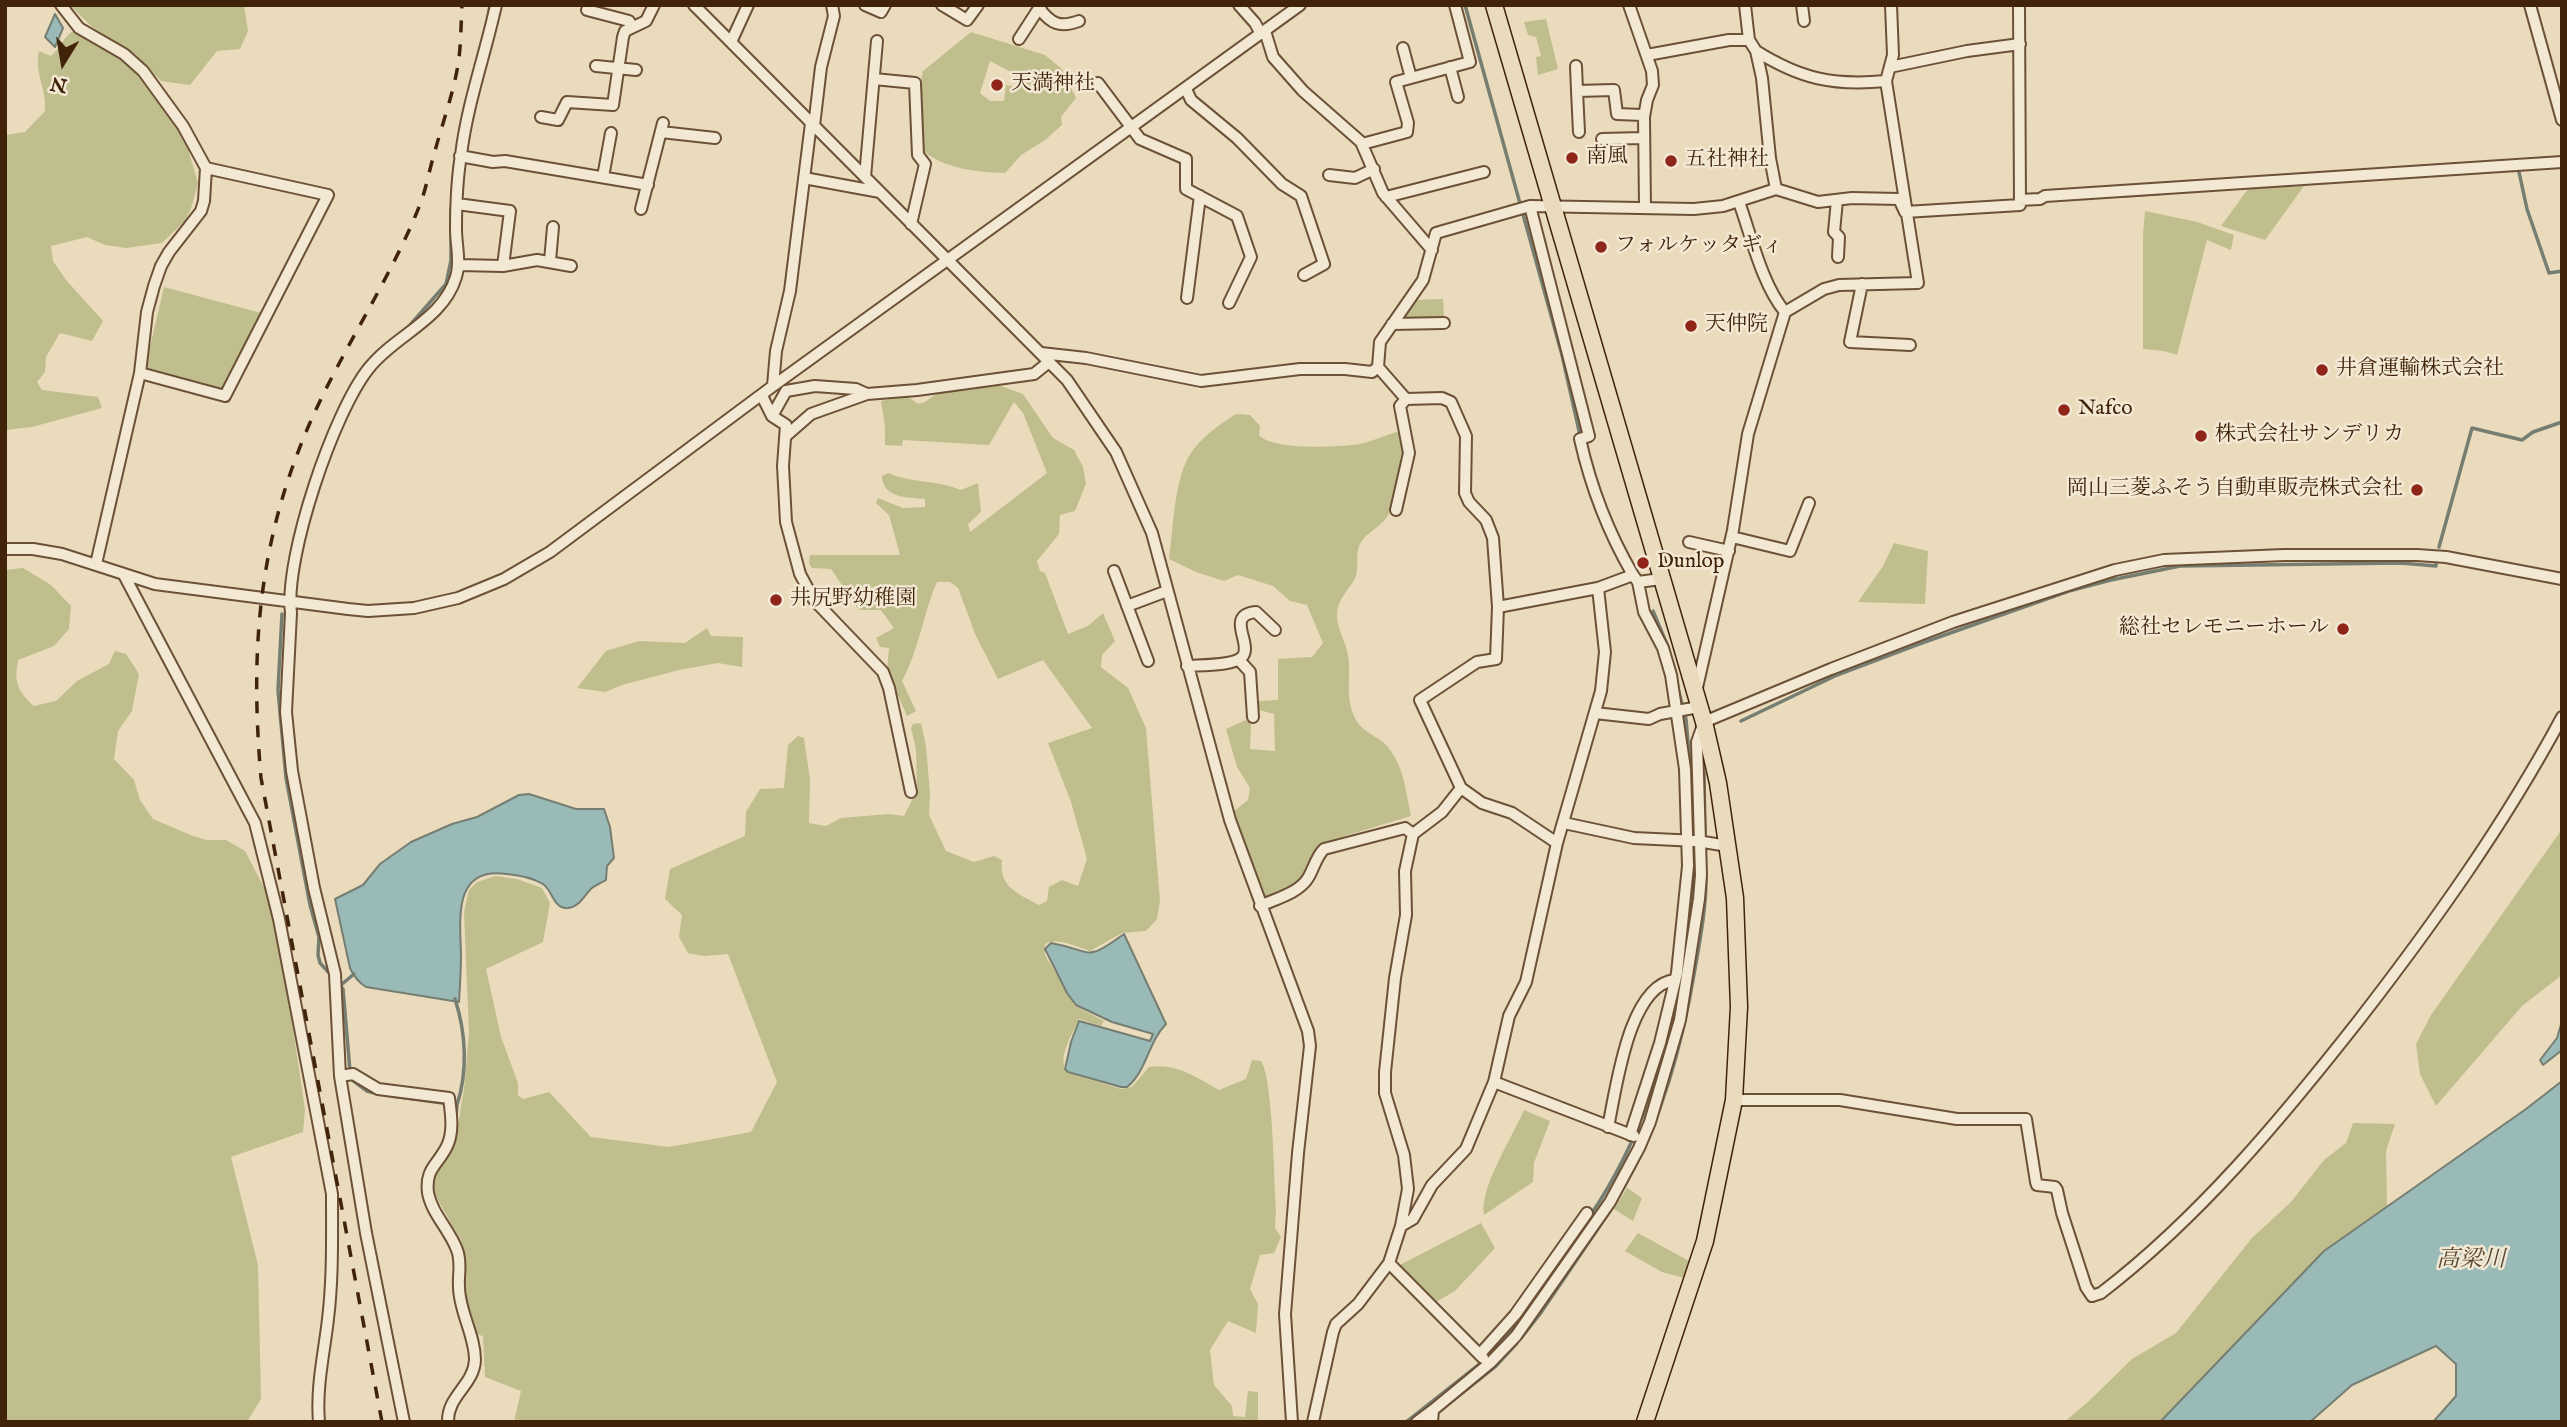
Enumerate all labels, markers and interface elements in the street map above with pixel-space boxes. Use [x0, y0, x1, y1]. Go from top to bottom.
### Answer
north arrow [28, 28, 98, 98]
text: N [49, 70, 69, 97]
place label: 天満神社 [1011, 72, 1095, 98]
marker: 天満神社 [989, 77, 1005, 93]
place label: 南風 [1586, 145, 1628, 171]
place label: 五社神社 [1685, 148, 1769, 174]
marker: 南風 [1564, 150, 1580, 166]
marker: 五社神社 [1663, 153, 1679, 169]
place label: フォルケッタギィ [1615, 234, 1783, 260]
marker: フォルケッタギィ [1593, 239, 1609, 255]
place label: 天仲院 [1705, 313, 1768, 339]
marker: 天仲院 [1683, 318, 1699, 334]
place label: 井倉運輸株式会社 [2336, 357, 2504, 383]
marker: 井倉運輸株式会社 [2314, 362, 2330, 378]
place label: Nafco [2078, 397, 2133, 423]
marker: Nafco [2056, 402, 2072, 418]
place label: 株式会社サンデリカ [2215, 423, 2404, 449]
marker: 株式会社サンデリカ [2193, 428, 2209, 444]
place label: 岡山三菱ふそう自動車販売株式会社 [2067, 477, 2403, 503]
marker: 岡山三菱ふそう自動車販売株式会社 [2409, 482, 2425, 498]
place label: Dunlop [1657, 550, 1724, 576]
marker: Dunlop [1635, 555, 1651, 571]
place label: 井尻野幼稚園 [790, 587, 916, 613]
marker: 井尻野幼稚園 [768, 592, 784, 608]
place label: 総社セレモニーホール [2119, 616, 2329, 642]
marker: 総社セレモニーホール [2335, 621, 2351, 637]
water label: 高梁川 [2437, 1247, 2505, 1275]

